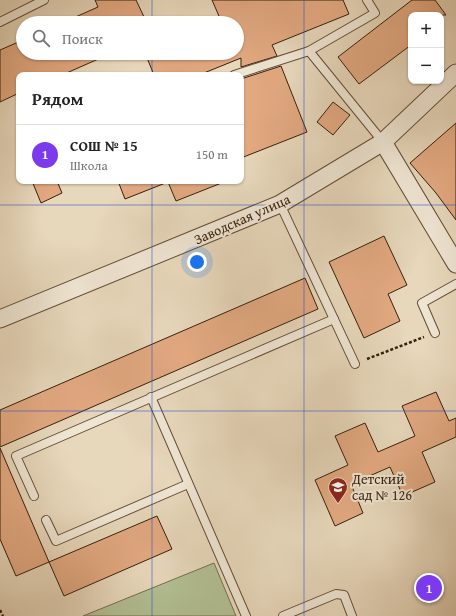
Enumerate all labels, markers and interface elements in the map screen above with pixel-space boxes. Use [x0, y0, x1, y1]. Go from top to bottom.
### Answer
map controls [408, 12, 444, 84]
button: + [408, 12, 444, 48]
search box [16, 16, 244, 60]
icon: search [30, 27, 52, 49]
text: Поиск [62, 28, 103, 49]
button: − [408, 48, 444, 84]
text: Рядом [32, 86, 83, 111]
text: СОШ № 15 [70, 135, 138, 156]
text: 1 [42, 145, 48, 164]
text: 150 m [196, 145, 228, 164]
text: Школа [70, 156, 108, 175]
street label: Заводская улица [191, 189, 294, 249]
your location [187, 252, 207, 272]
place label: Детский сад № 126 [351, 469, 412, 505]
school or university icon: Детский сад № 126 [327, 476, 349, 504]
pin: 1 [416, 573, 442, 603]

